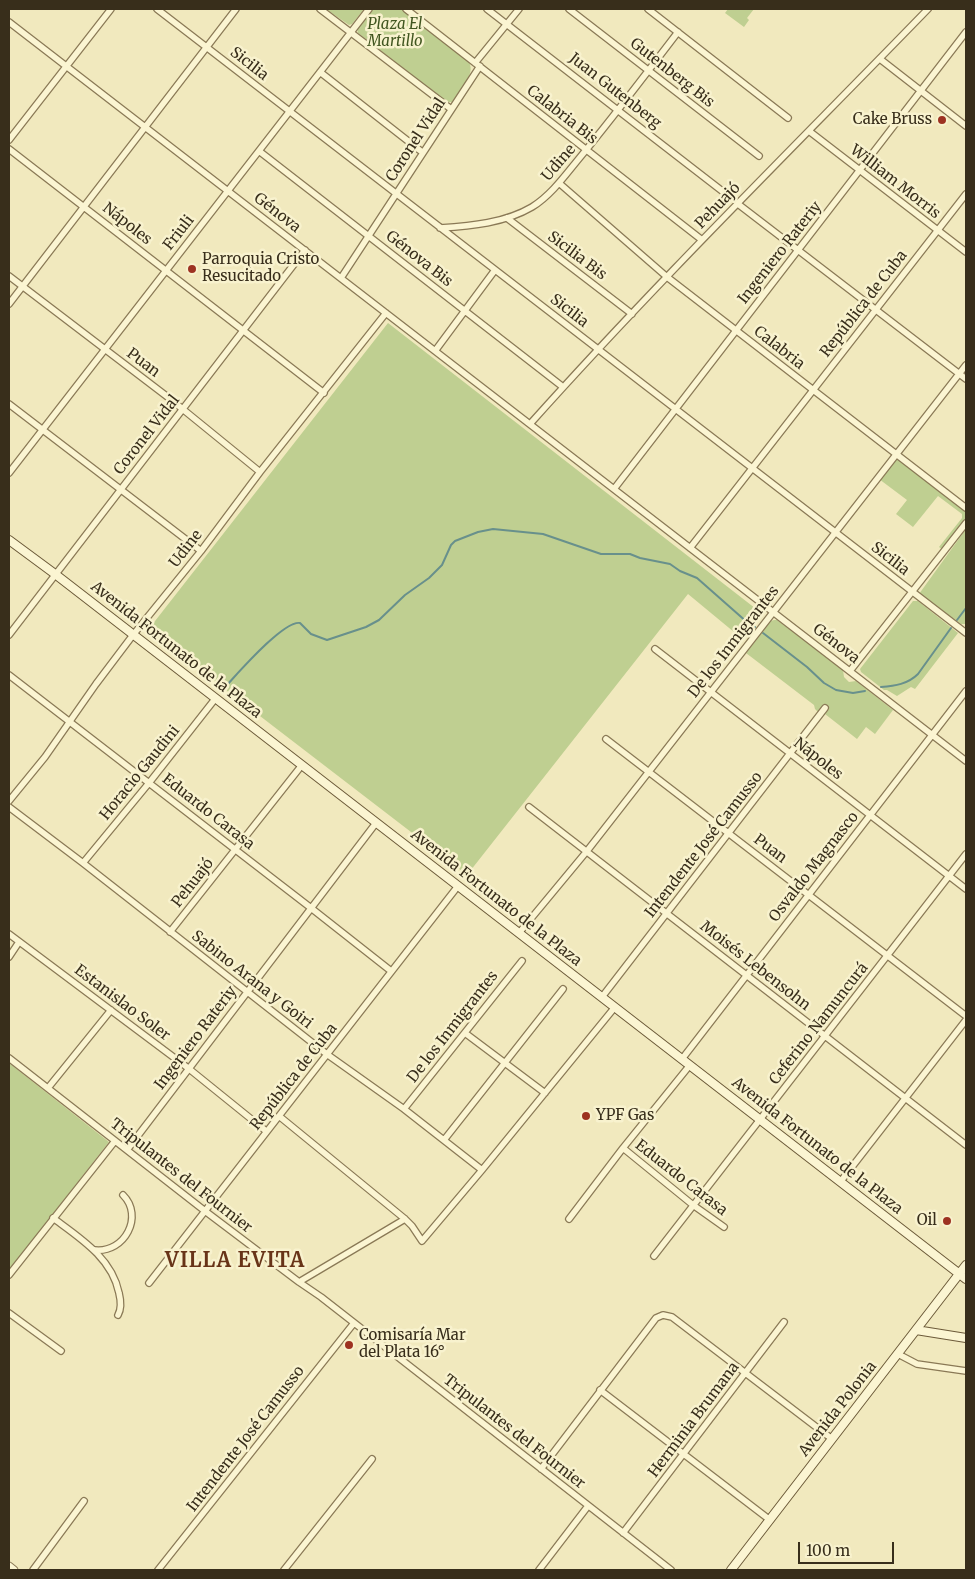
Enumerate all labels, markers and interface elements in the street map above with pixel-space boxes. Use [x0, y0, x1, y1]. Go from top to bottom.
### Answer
park label: Plaza El Martillo [367, 16, 423, 51]
street label: Gutenberg Bis [626, 35, 718, 111]
street label: Sicilia [226, 44, 272, 84]
street label: Juan Gutenberg [565, 49, 665, 133]
street label: Calabria Bis [523, 82, 601, 148]
street label: Coronel Vidal [382, 95, 450, 185]
place label: Cake Bruss [853, 111, 932, 129]
marker: Cake Bruss [936, 114, 948, 126]
street label: Udine [538, 141, 580, 185]
street label: William Morris [846, 141, 944, 223]
street label: Pehuajó [692, 179, 744, 233]
street label: Génova [250, 189, 304, 237]
street label: Ingeniero Rateriy [734, 198, 826, 308]
street label: Nápoles [99, 199, 155, 249]
street label: Friuli [160, 212, 198, 254]
street label: Génova Bis [382, 227, 456, 291]
street label: Sicilia Bis [544, 228, 610, 284]
street label: República de Cuba [817, 247, 911, 361]
place label: Parroquia Cristo Resucitado [202, 251, 319, 286]
marker: Parroquia Cristo Resucitado [186, 263, 198, 275]
street label: Sicilia [546, 291, 592, 331]
street label: Calabria [750, 323, 808, 373]
street label: Puan [123, 345, 163, 381]
street label: Coronel Vidal [110, 392, 184, 478]
street label: Udine [166, 527, 206, 571]
street label: Sicilia [867, 539, 913, 579]
street label: Avenida Fortunato de la Plaza [87, 578, 265, 722]
street label: De los Inmigrantes [685, 583, 783, 701]
street label: Génova [809, 620, 863, 668]
street label: Horacio Gaudini [96, 722, 184, 824]
street label: Nápoles [790, 734, 846, 784]
street label: Intendente José Camusso [641, 769, 767, 921]
street label: Eduardo Carasa [158, 770, 258, 854]
street label: Osvaldo Magnasco [765, 808, 863, 926]
street label: Avenida Fortunato de la Plaza [407, 826, 585, 970]
street label: Puan [750, 831, 790, 867]
street label: Pehuajó [168, 855, 218, 911]
street label: Moisés Lebensohn [696, 917, 814, 1015]
street label: Sabino Arana y Goiri [188, 927, 316, 1033]
street label: Ceferino Namuncurá [766, 960, 872, 1088]
street label: Estanislao Soler [71, 961, 173, 1045]
street label: De los Inmigrantes [404, 968, 502, 1086]
street label: Ingeniero Rateriy [151, 983, 241, 1093]
street label: República de Cuba [247, 1020, 341, 1134]
street label: Avenida Fortunato de la Plaza [728, 1074, 906, 1218]
place label: YPF Gas [596, 1107, 654, 1125]
marker: YPF Gas [580, 1110, 592, 1122]
street label: Tripulantes del Fournier [106, 1115, 256, 1237]
street label: Eduardo Carasa [631, 1136, 731, 1220]
place label: Oil [917, 1212, 937, 1230]
marker: Oil [941, 1215, 953, 1227]
district label: VILLA EVITA [164, 1249, 306, 1273]
place label: Comisaría Mar del Plata 16° [359, 1327, 466, 1362]
marker: Comisaría Mar del Plata 16° [343, 1339, 355, 1351]
street label: Avenida Polonia [795, 1358, 881, 1460]
street label: Herminia Brumana [645, 1359, 743, 1481]
street label: Intendente José Camusso [183, 1363, 309, 1515]
street label: Tripulantes del Fournier [439, 1371, 589, 1493]
scale bar [800, 1532, 896, 1564]
text: 100 m [806, 1541, 850, 1560]

